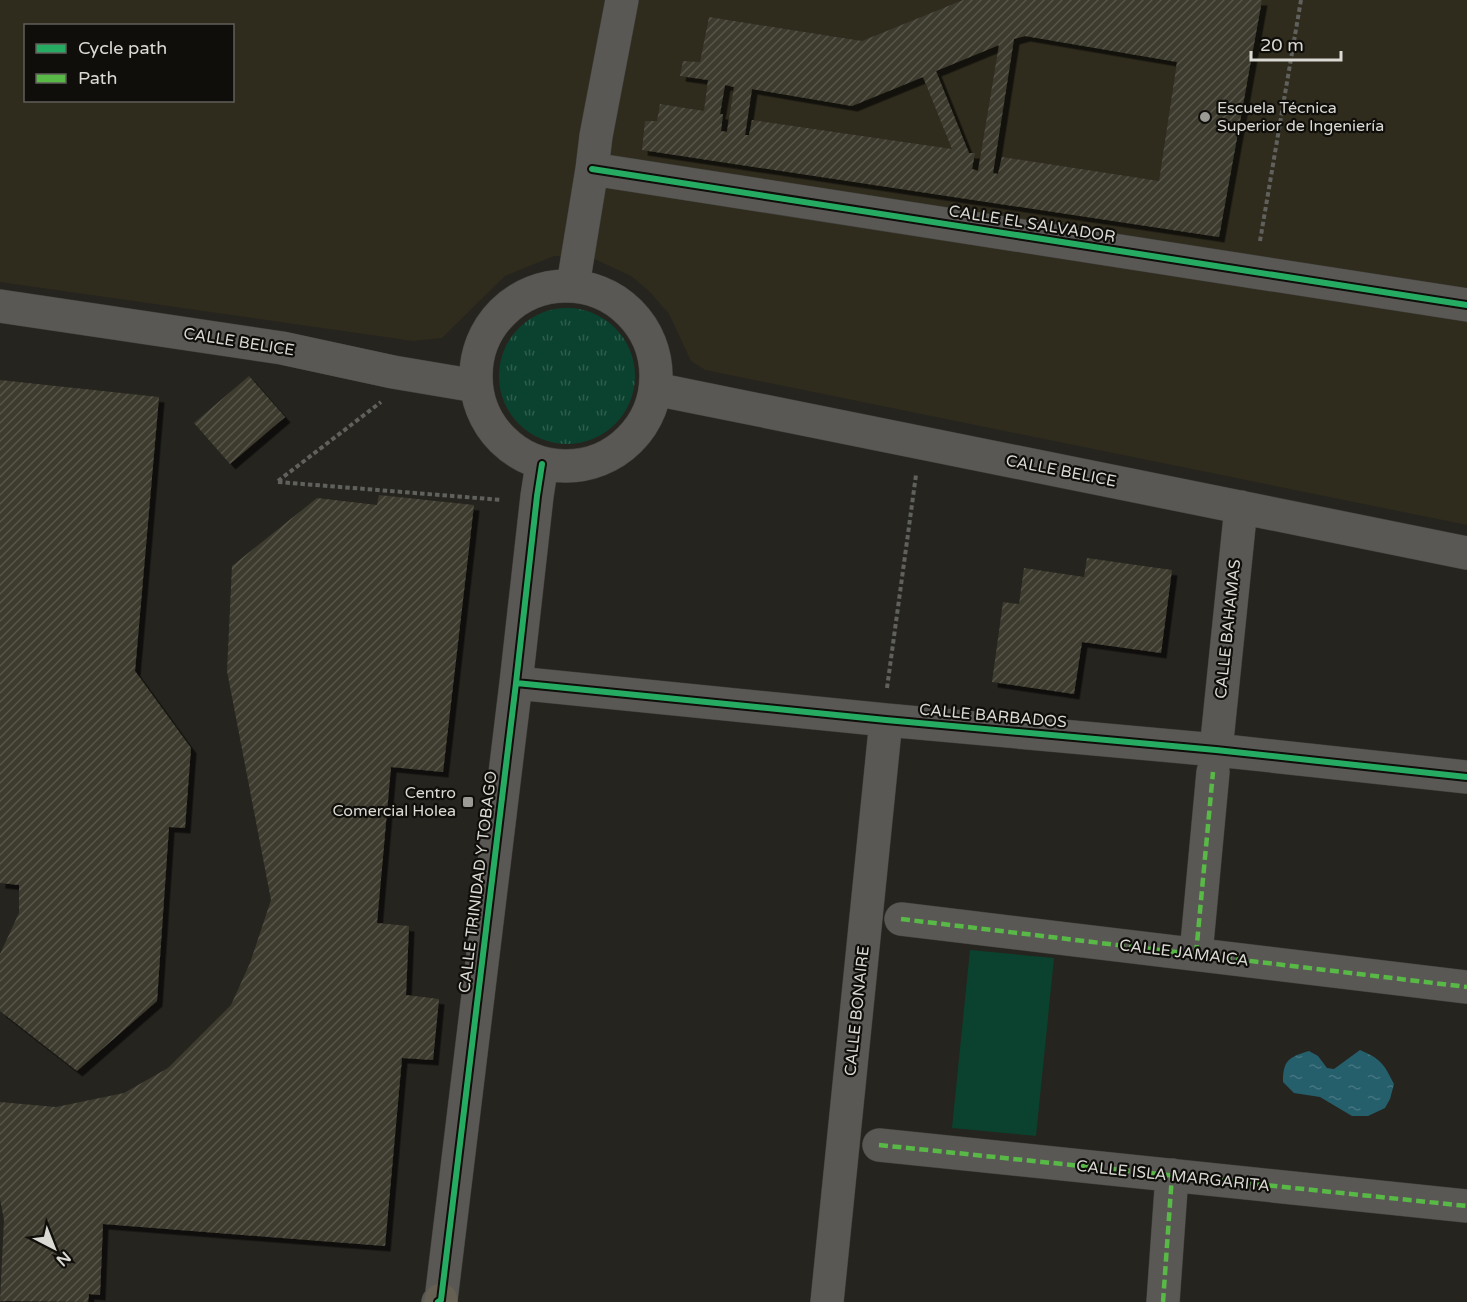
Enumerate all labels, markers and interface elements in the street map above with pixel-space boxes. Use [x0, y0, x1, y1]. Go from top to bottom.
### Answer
legend [24, 24, 234, 102]
scale bar [1251, 24, 1341, 62]
text: 20 m [1260, 34, 1304, 56]
text: Cycle path [78, 37, 167, 59]
text: Path [78, 67, 117, 89]
place label: Escuela Técnica Superior de Ingeniería [1217, 98, 1384, 136]
marker: Escuela Técnica Superior de Ingeniería [1198, 110, 1212, 124]
street label: CALLE EL SALVADOR [947, 201, 1117, 247]
street label: CALLE BELICE [182, 323, 296, 361]
street label: CALLE BELICE [1004, 450, 1118, 492]
street label: CALLE BAHAMAS [1211, 558, 1245, 700]
street label: CALLE BARBADOS [918, 700, 1068, 732]
street label: CALLE TRINIDAD Y TOBAGO [454, 770, 502, 994]
place label: Centro Comercial Holea [333, 783, 456, 821]
marker: Centro Comercial Holea [461, 795, 475, 809]
street label: CALLE JAMAICA [1118, 935, 1250, 971]
street label: CALLE BONAIRE [840, 945, 874, 1077]
street label: CALLE ISLA MARGARITA [1075, 1156, 1271, 1196]
north arrow [24, 1218, 84, 1278]
text: N [52, 1247, 75, 1270]

